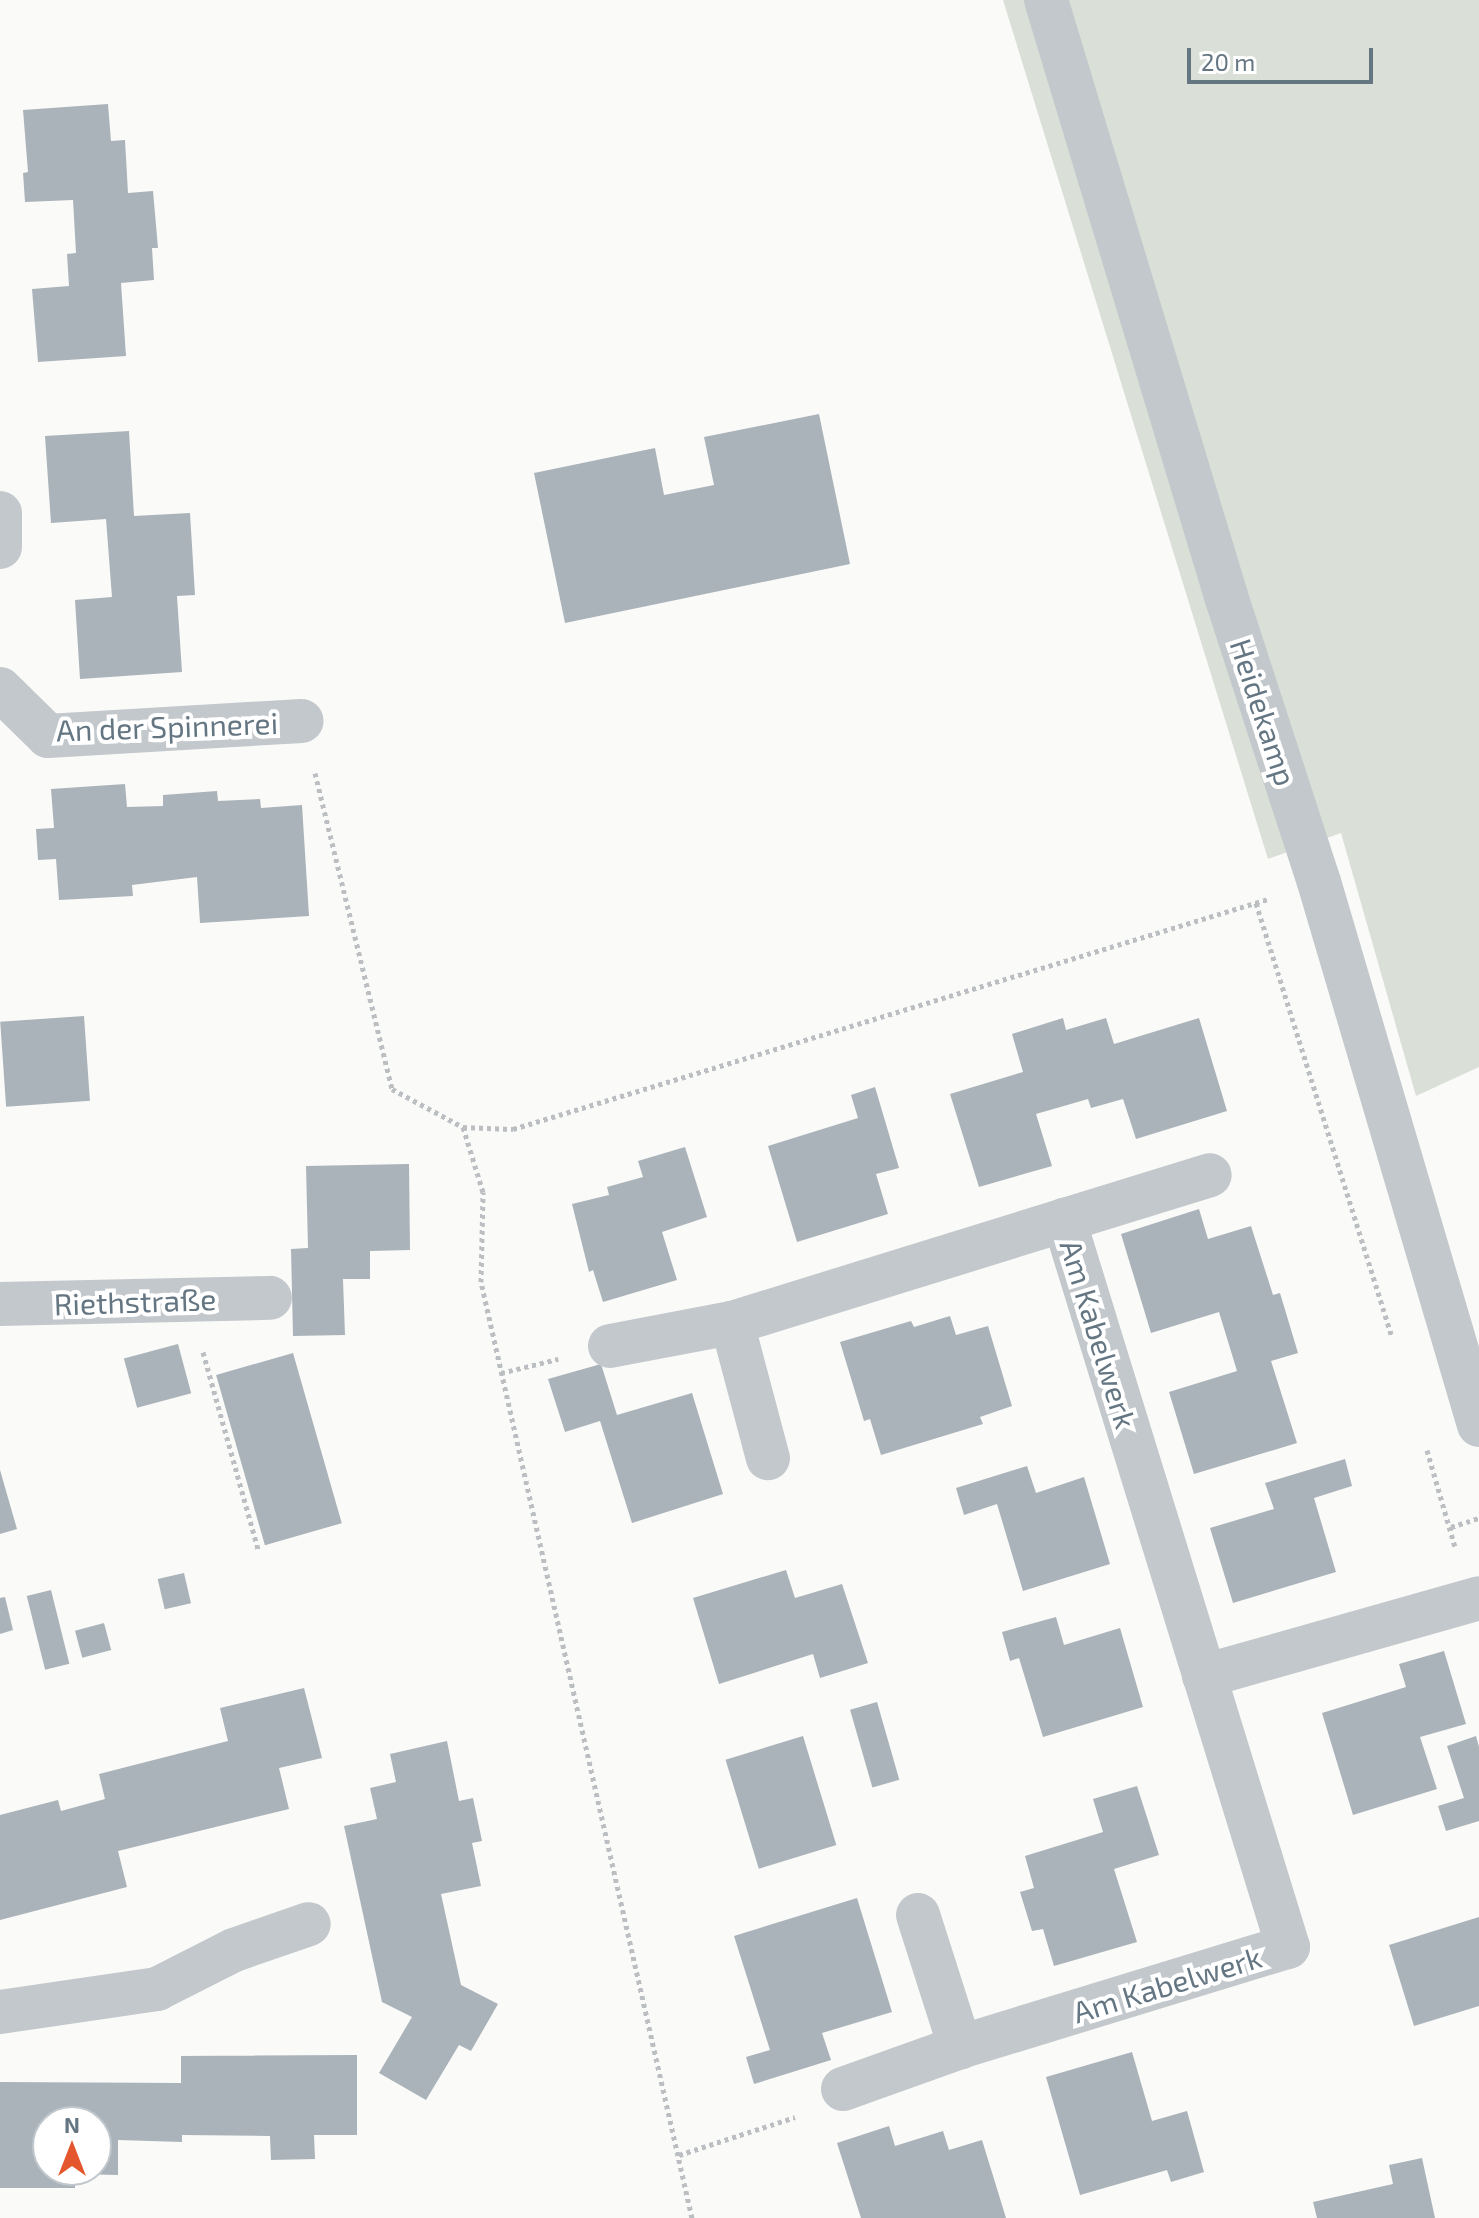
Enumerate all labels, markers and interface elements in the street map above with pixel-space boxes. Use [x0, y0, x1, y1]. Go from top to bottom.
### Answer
scale bar [1191, 32, 1377, 82]
text: 20 m [1201, 47, 1255, 76]
street label: Heidekamp [1223, 634, 1305, 790]
street label: An der Spinnerei [55, 704, 279, 748]
street label: Am Kabelwerk [1053, 1235, 1145, 1433]
street label: Riethstraße [53, 1280, 217, 1322]
street label: Am Kabelwerk [1068, 1938, 1266, 2030]
north arrow [32, 2106, 112, 2186]
text: N [64, 2111, 80, 2137]

